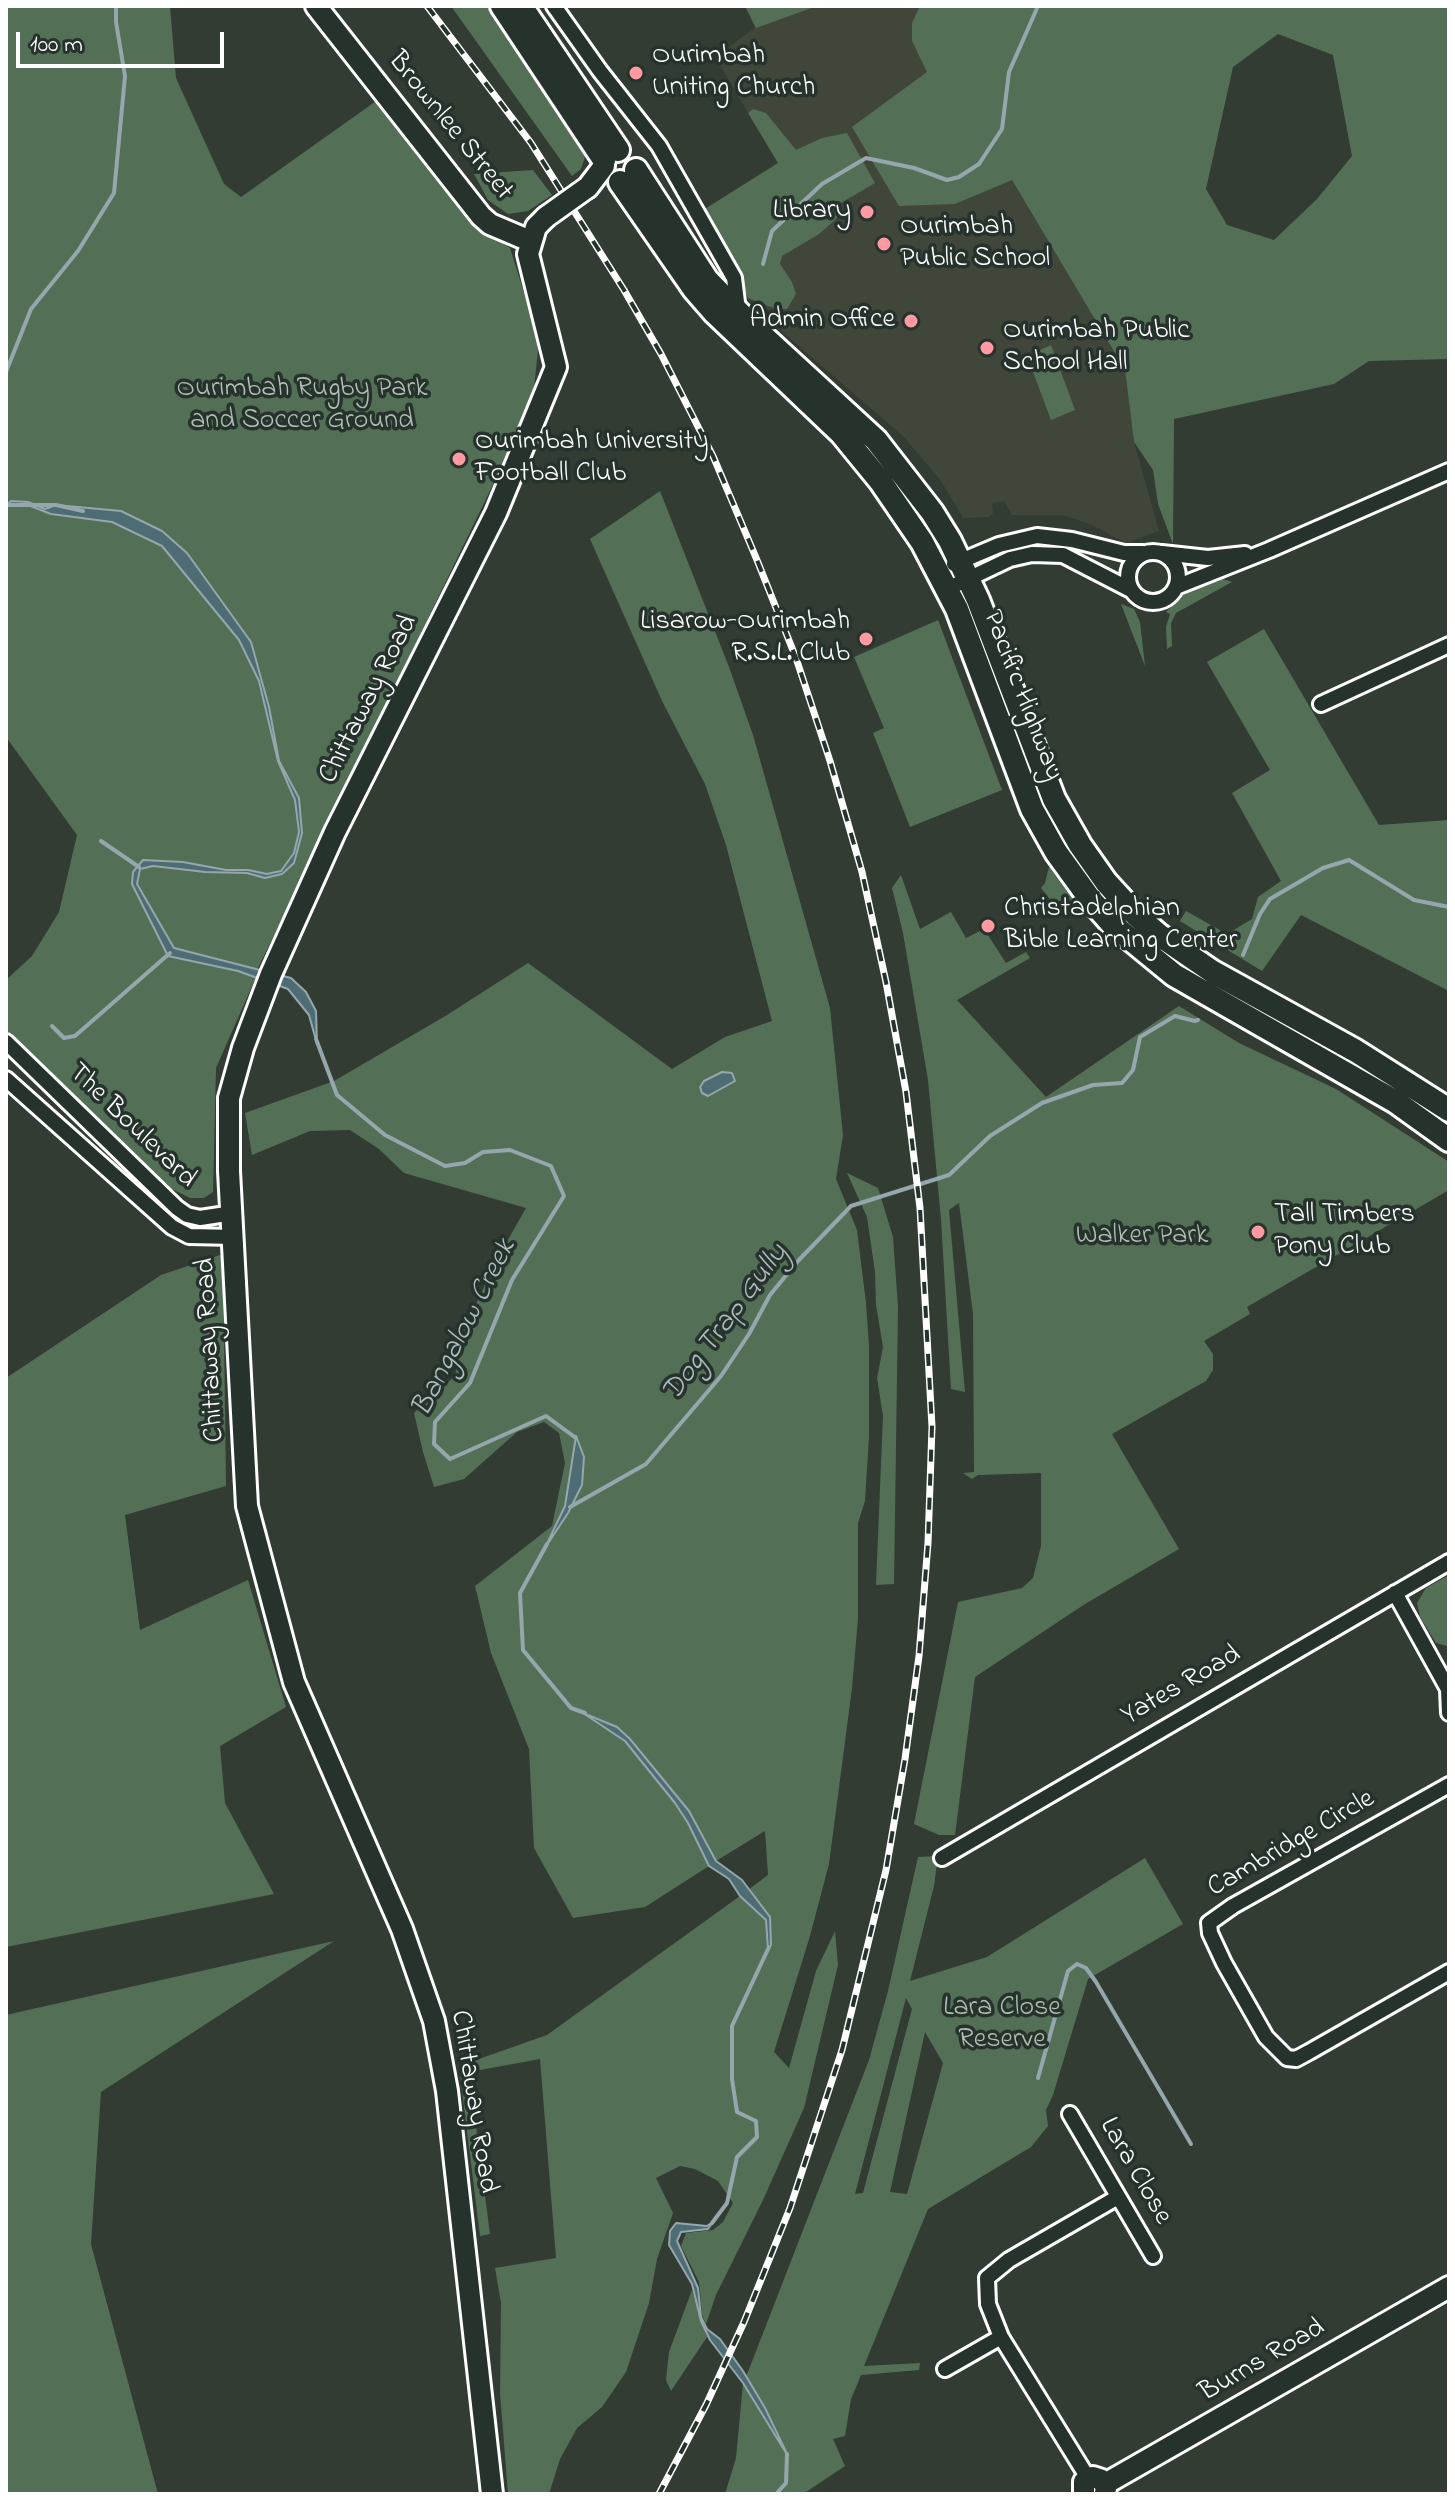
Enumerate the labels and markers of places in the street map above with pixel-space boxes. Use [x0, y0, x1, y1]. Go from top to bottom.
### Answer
place label: Ourimbah Uniting Church [652, 40, 815, 106]
marker: Ourimbah Uniting Church [627, 64, 645, 82]
place label: Library [773, 195, 851, 229]
marker: Library [858, 203, 876, 221]
place label: Ourimbah Public School [900, 211, 1050, 277]
marker: Ourimbah Public School [875, 235, 893, 253]
place label: Admin Office [750, 304, 895, 338]
marker: Admin Office [902, 312, 920, 330]
place label: Ourimbah Public School Hall [1003, 315, 1190, 381]
marker: Ourimbah Public School Hall [978, 339, 996, 357]
place label: Ourimbah University Football Club [475, 426, 709, 492]
marker: Ourimbah University Football Club [450, 450, 468, 468]
place label: Lisarow-Ourimbah R.S.L. Club [640, 606, 850, 672]
marker: Lisarow-Ourimbah R.S.L. Club [857, 630, 875, 648]
place label: Christadelphian Bible Learning Center [1004, 893, 1237, 959]
marker: Christadelphian Bible Learning Center [979, 917, 997, 935]
place label: Tall Timbers Pony Club [1274, 1199, 1415, 1265]
marker: Tall Timbers Pony Club [1249, 1223, 1267, 1241]

